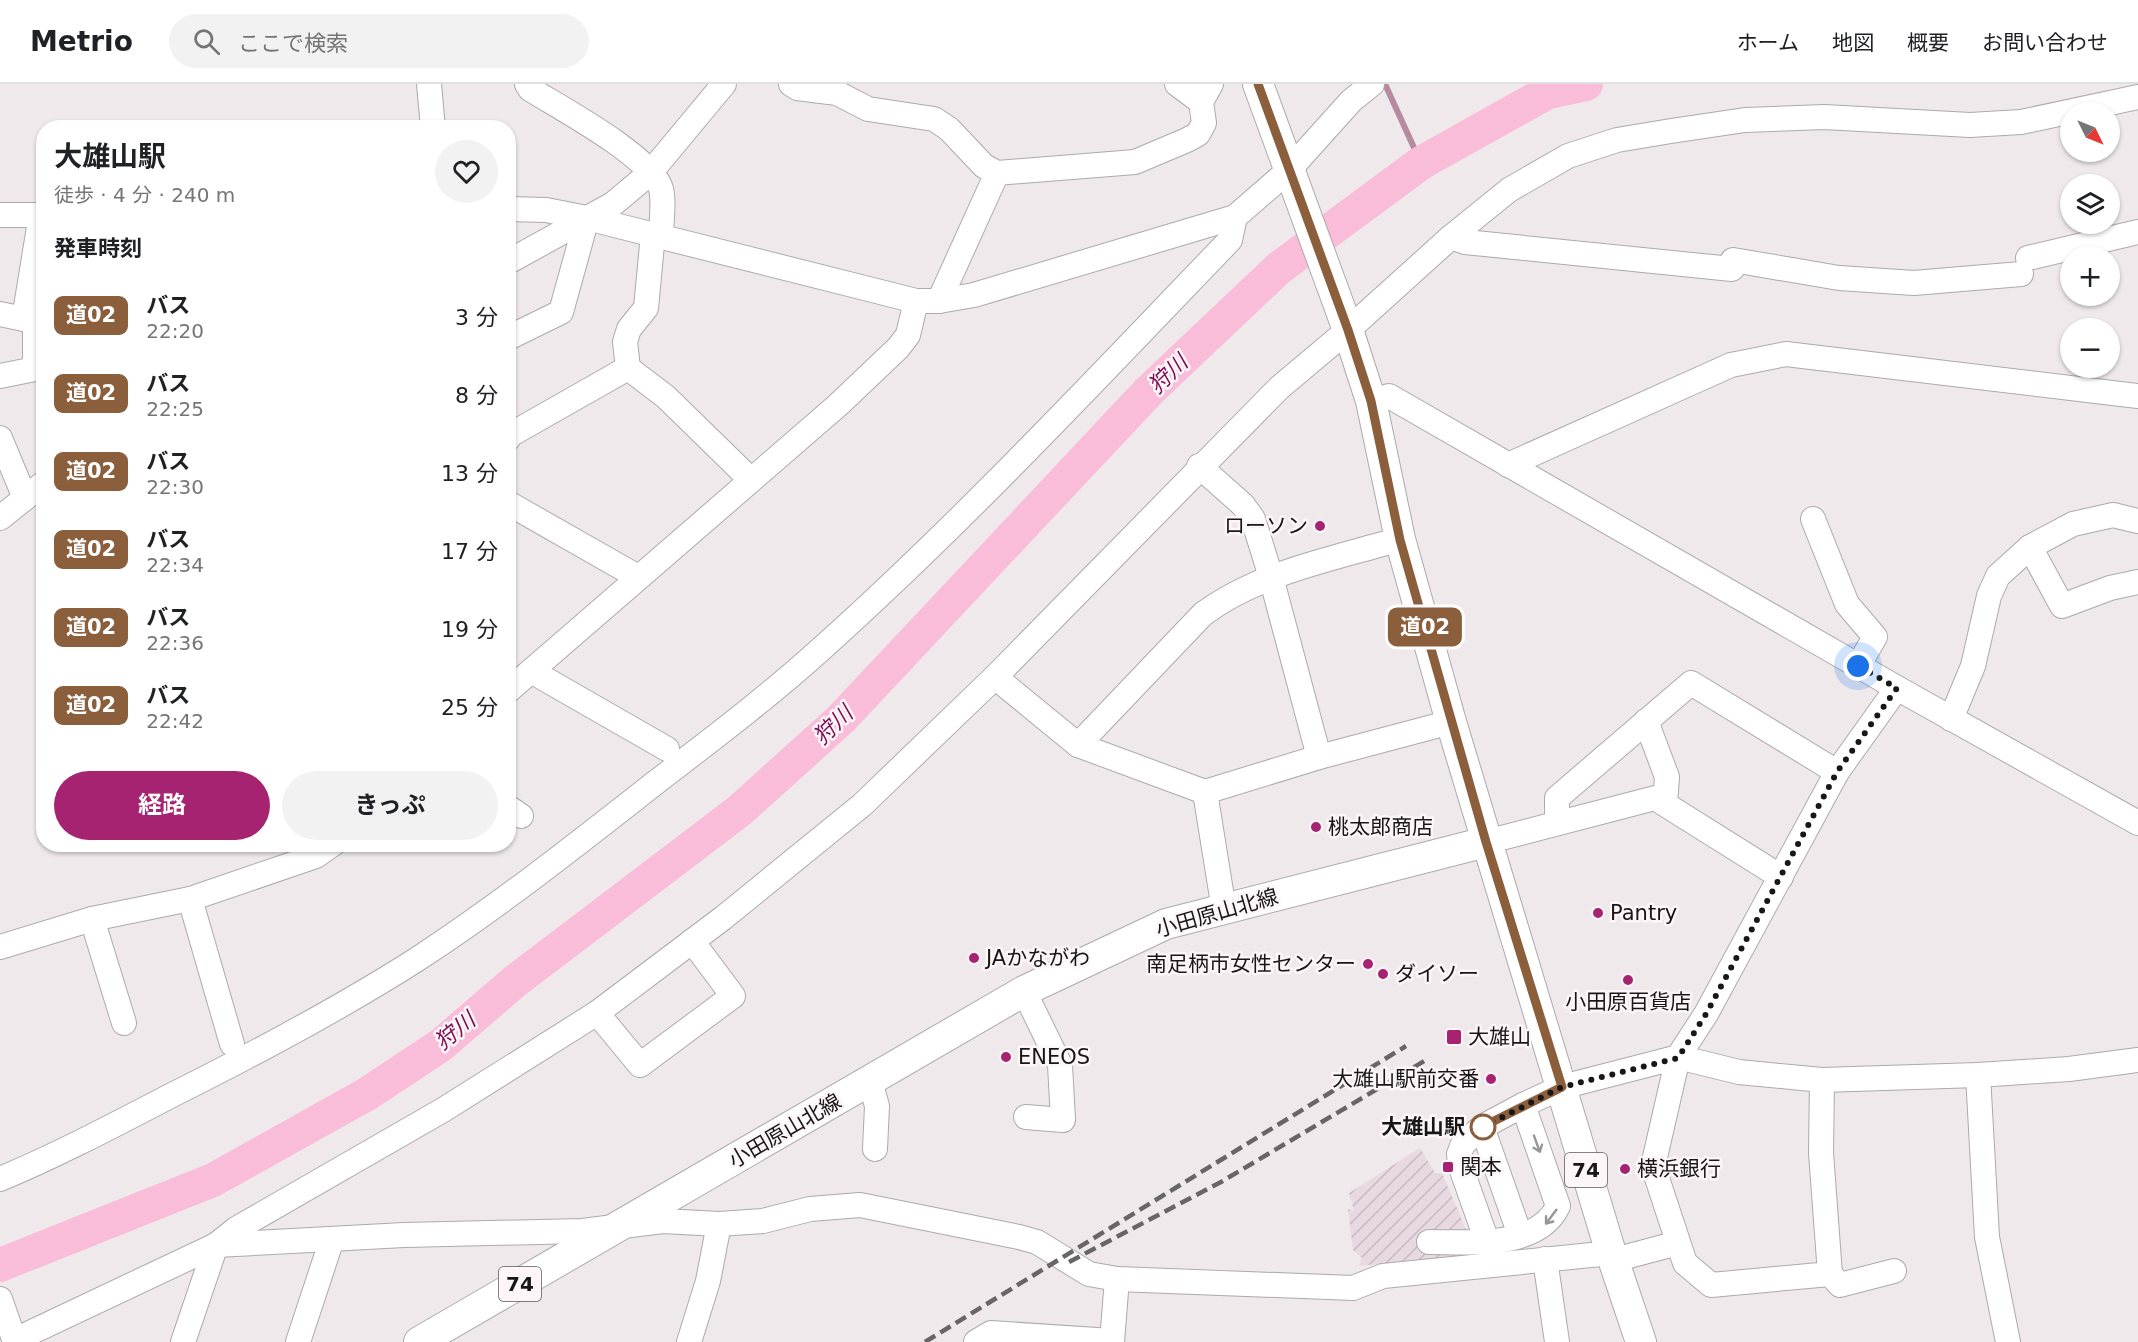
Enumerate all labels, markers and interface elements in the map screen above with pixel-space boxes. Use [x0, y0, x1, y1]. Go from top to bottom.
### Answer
search box [169, 14, 589, 68]
text: Metrio [30, 25, 133, 58]
icon: search [190, 25, 223, 58]
text: ここで検索 [238, 31, 348, 56]
text: ホーム [1737, 31, 1799, 55]
text: 地図 [1832, 31, 1874, 55]
text: 概要 [1907, 31, 1949, 55]
text: お問い合わせ [1982, 31, 2108, 55]
north arrow [2060, 102, 2120, 162]
map controls [2060, 102, 2120, 378]
text: 大雄山駅 [54, 140, 166, 173]
button: heart [435, 140, 498, 203]
button: layers [2060, 174, 2120, 234]
text: 徒歩 · 4 分 · 240 m [54, 183, 235, 207]
text: 発車時刻 [54, 236, 142, 261]
button: + [2060, 246, 2120, 306]
text: バス [146, 293, 190, 318]
text: 道02 [66, 303, 116, 327]
text: 3 分 [455, 305, 498, 330]
button: − [2060, 318, 2120, 378]
text: 22:20 [146, 319, 204, 343]
water label: 狩川 [1143, 348, 1194, 398]
text: バス [146, 371, 190, 396]
text: 道02 [66, 381, 116, 405]
text: 8 分 [455, 383, 498, 408]
text: 22:25 [146, 397, 204, 421]
text: バス [146, 449, 190, 474]
text: 道02 [66, 459, 116, 483]
text: 13 分 [441, 461, 498, 486]
text: 22:30 [146, 475, 204, 499]
place label: ローソン [1224, 514, 1308, 538]
marker: ローソン [1313, 519, 1327, 533]
text: バス [146, 527, 190, 552]
text: 道02 [66, 537, 116, 561]
text: 17 分 [441, 539, 498, 564]
text: 22:34 [146, 553, 204, 577]
text: バス [146, 605, 190, 630]
line badge: 道02 [1390, 608, 1460, 646]
text: 道02 [66, 615, 116, 639]
text: 道02 [1400, 615, 1450, 639]
text: 19 分 [441, 617, 498, 642]
text: 22:36 [146, 631, 204, 655]
your location [1843, 651, 1873, 681]
text: バス [146, 683, 190, 708]
text: 道02 [66, 693, 116, 717]
text: 25 分 [441, 695, 498, 720]
water label: 狩川 [808, 699, 859, 749]
text: 22:42 [146, 709, 204, 733]
button: 経路 [54, 771, 270, 840]
button: きっぷ [282, 771, 498, 840]
place label: 桃太郎商店 [1328, 815, 1433, 839]
marker: 桃太郎商店 [1309, 820, 1323, 834]
street label: 小田原山北線 [1153, 884, 1281, 942]
place label: Pantry [1610, 901, 1677, 925]
marker: Pantry [1591, 906, 1605, 920]
place label: JAかながわ [984, 946, 1090, 970]
marker: JAかながわ [967, 951, 981, 965]
place label: 南足柄市女性センター [1146, 952, 1356, 976]
marker: 南足柄市女性センター [1361, 957, 1375, 971]
place label: ダイソー [1395, 962, 1479, 986]
marker: ダイソー [1376, 967, 1390, 981]
marker: 小田原百貨店 [1621, 973, 1635, 987]
place label: 小田原百貨店 [1565, 990, 1691, 1014]
water label: 狩川 [430, 1006, 482, 1055]
place label: 大雄山 [1468, 1025, 1531, 1049]
marker: 大雄山 [1445, 1028, 1463, 1046]
place label: ENEOS [1018, 1045, 1090, 1069]
marker: ENEOS [999, 1050, 1013, 1064]
place label: 大雄山駅前交番 [1332, 1067, 1479, 1091]
marker: 大雄山駅前交番 [1484, 1072, 1498, 1086]
street label: 小田原山北線 [724, 1089, 846, 1173]
marker: 大雄山駅 [1470, 1114, 1496, 1140]
place label: 大雄山駅 [1381, 1115, 1465, 1139]
one-way arrow [1532, 1134, 1543, 1153]
road number: 74 [1565, 1153, 1607, 1187]
place label: 関本 [1460, 1155, 1502, 1179]
place label: 横浜銀行 [1637, 1157, 1721, 1181]
marker: 関本 [1441, 1160, 1455, 1174]
marker: 横浜銀行 [1618, 1162, 1632, 1176]
one-way arrow [1545, 1209, 1558, 1225]
road number: 74 [499, 1267, 541, 1301]

